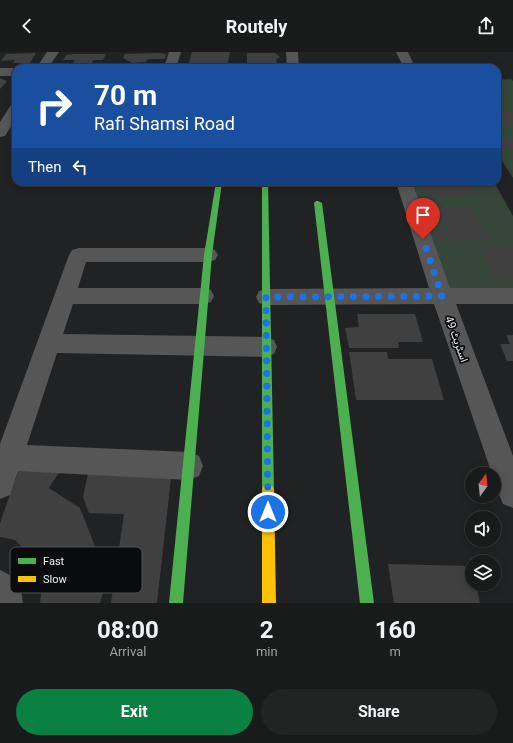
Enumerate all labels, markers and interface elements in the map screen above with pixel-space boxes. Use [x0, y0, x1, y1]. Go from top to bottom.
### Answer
icon: back [16, 15, 38, 37]
icon: share [475, 15, 497, 37]
text: Routely [226, 16, 287, 37]
text: 70 m [94, 79, 157, 112]
icon: right [28, 80, 80, 132]
text: Rafi Shamsi Road [94, 113, 235, 134]
icon: left [69, 156, 91, 178]
text: Then [28, 158, 61, 176]
pin [406, 198, 440, 239]
icon: arrive [412, 204, 434, 226]
street label: اسٹریٹ 49 [442, 314, 471, 364]
north arrow [465, 467, 501, 503]
map controls [465, 467, 501, 591]
position arrow [247, 491, 289, 533]
button: sound [465, 511, 501, 547]
legend [10, 547, 142, 593]
text: Fast [43, 555, 65, 568]
button: layers [465, 555, 501, 591]
text: Slow [43, 573, 67, 586]
text: 08:00 [97, 616, 159, 644]
text: 2 [260, 616, 274, 644]
text: 160 [375, 616, 416, 644]
text: Arrival [109, 644, 146, 659]
text: min [256, 644, 278, 659]
text: m [390, 644, 401, 659]
button: Exit [16, 689, 253, 735]
button: Share [261, 689, 497, 735]

